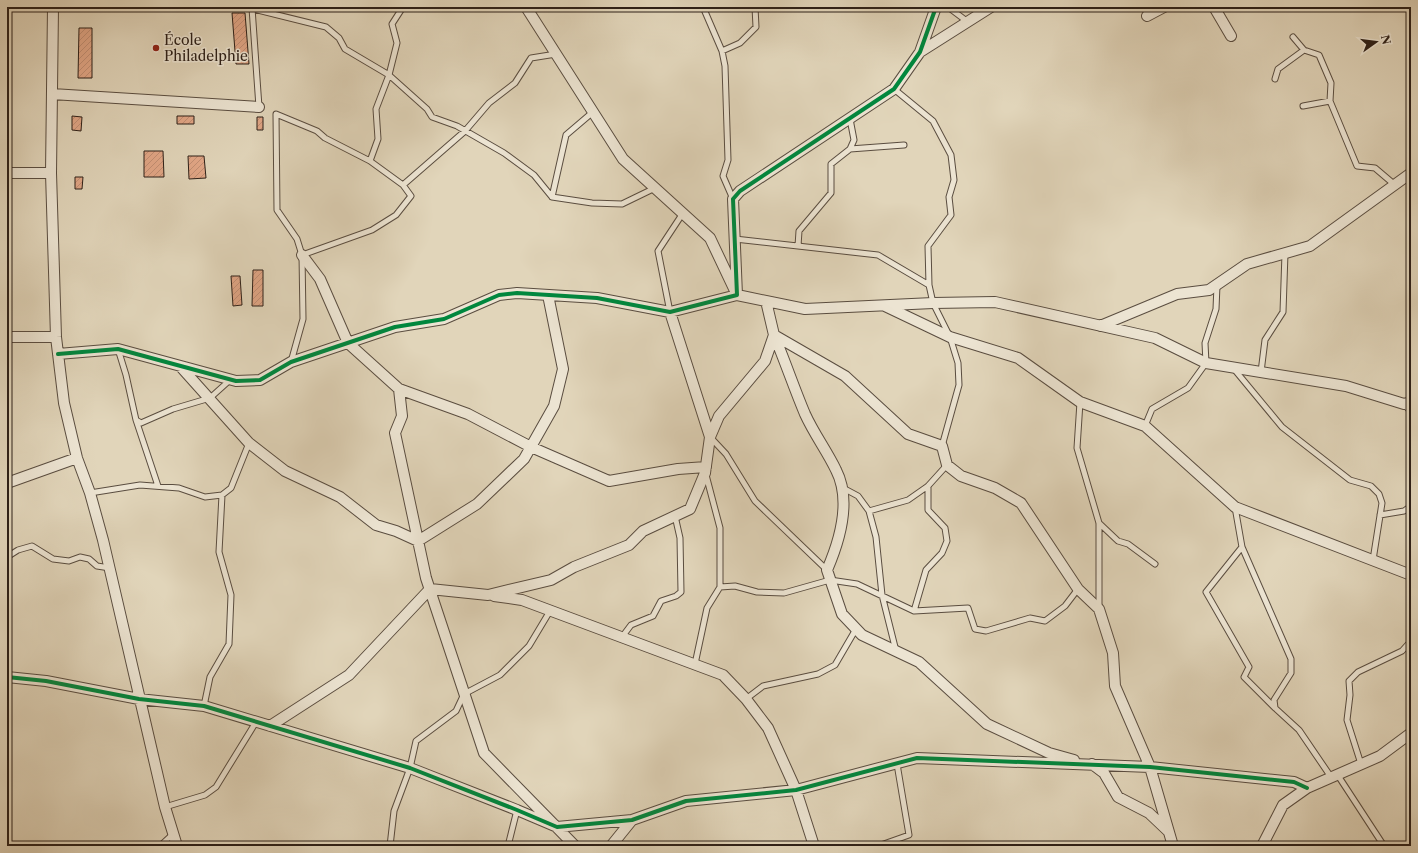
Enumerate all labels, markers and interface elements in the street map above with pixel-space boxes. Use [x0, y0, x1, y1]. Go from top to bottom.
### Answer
north arrow [1356, 22, 1396, 62]
place label: École Philadelphie [164, 31, 248, 65]
text: N [1378, 33, 1394, 46]
marker: École Philadelphie [151, 43, 161, 53]

